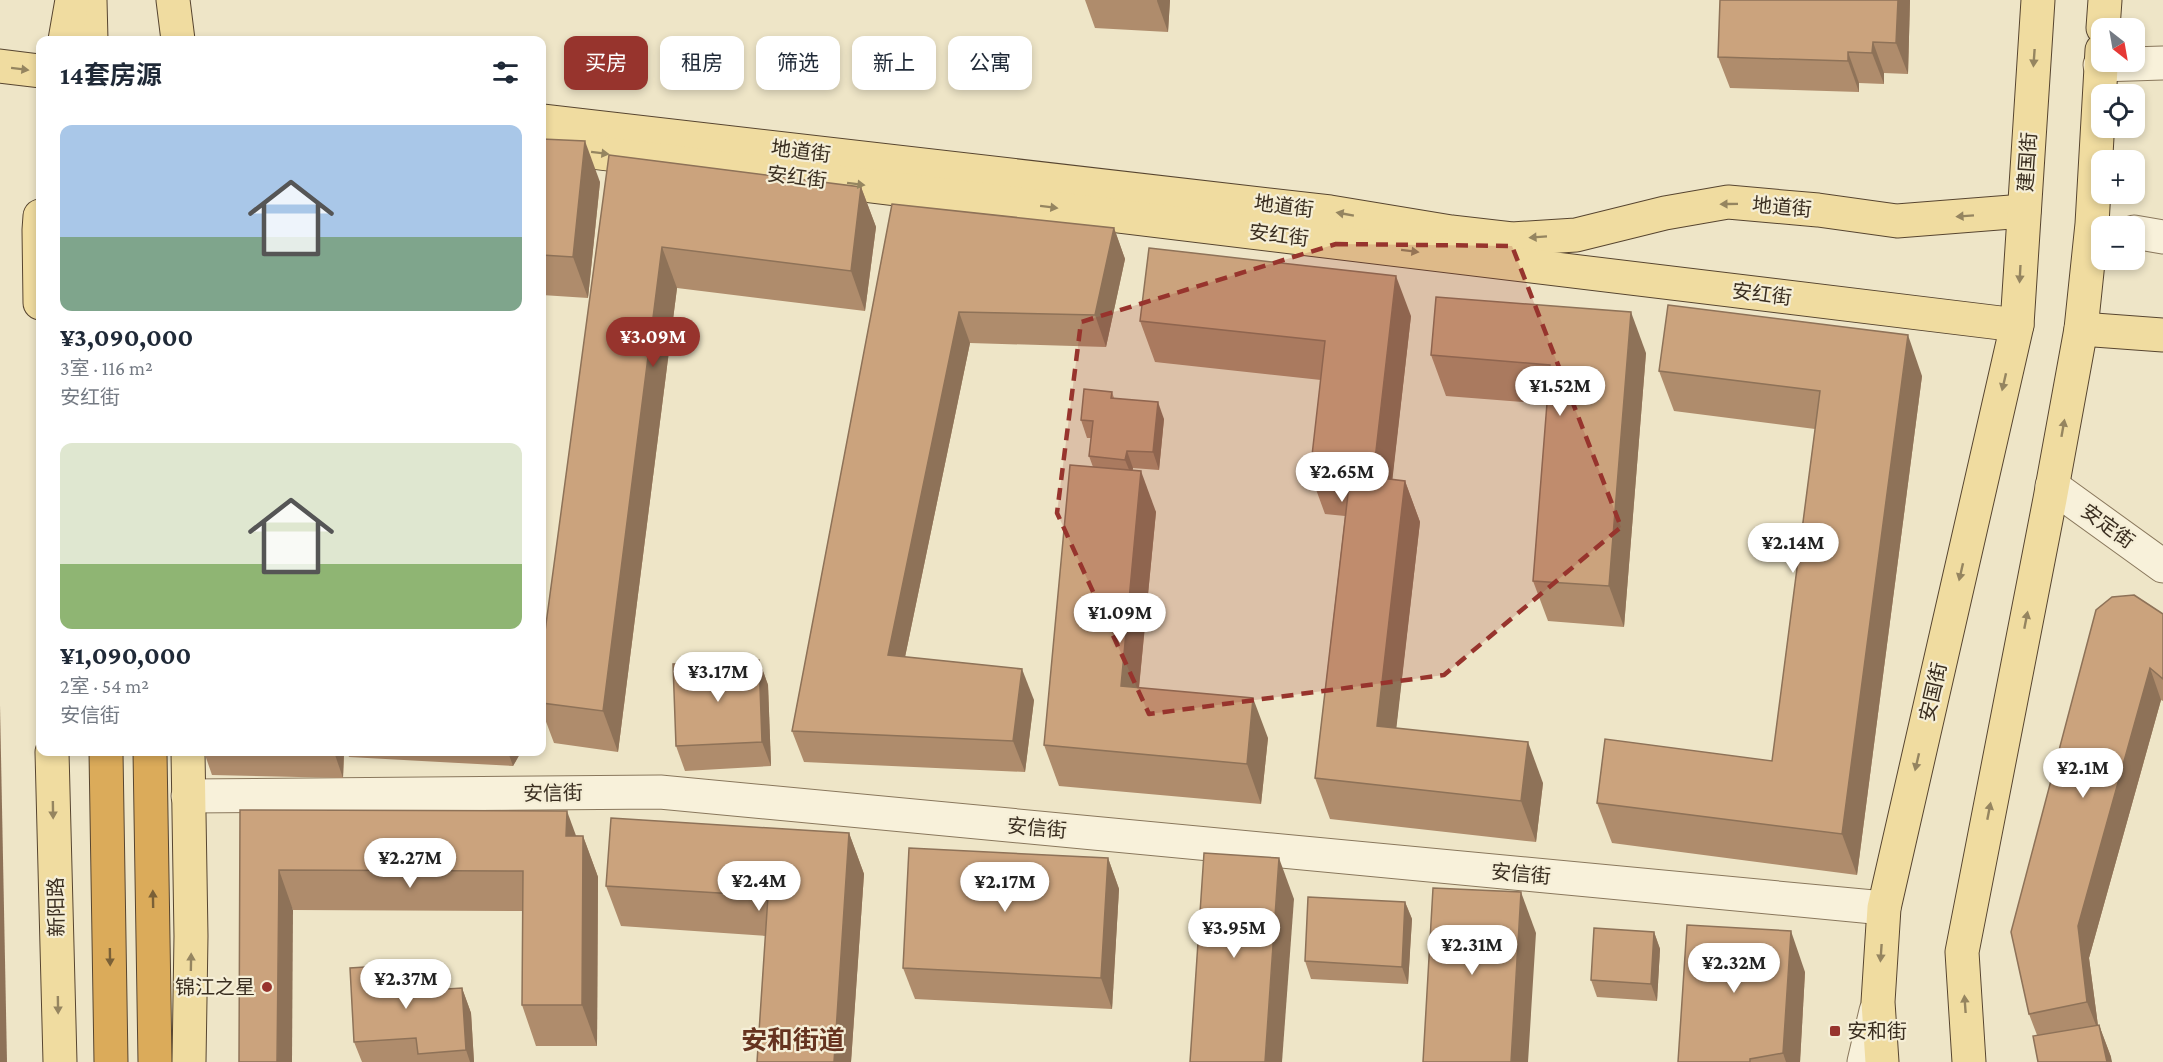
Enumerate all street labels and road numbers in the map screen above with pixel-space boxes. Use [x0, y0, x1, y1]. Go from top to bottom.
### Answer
street label: 建国街 [2014, 131, 2040, 193]
street label: 地道街 [770, 136, 832, 166]
street label: 安红街 [766, 162, 828, 192]
street label: 地道街 [1253, 191, 1315, 221]
street label: 地道街 [1751, 193, 1813, 221]
street label: 安红街 [1248, 220, 1310, 250]
street label: 安红街 [1731, 279, 1793, 309]
street label: 安定街 [2077, 499, 2139, 553]
street label: 安国街 [1916, 660, 1950, 724]
street label: 安信街 [523, 781, 583, 805]
street label: 安信街 [1006, 814, 1068, 842]
street label: 安信街 [1490, 860, 1552, 888]
street label: 新阳路 [44, 877, 68, 937]

